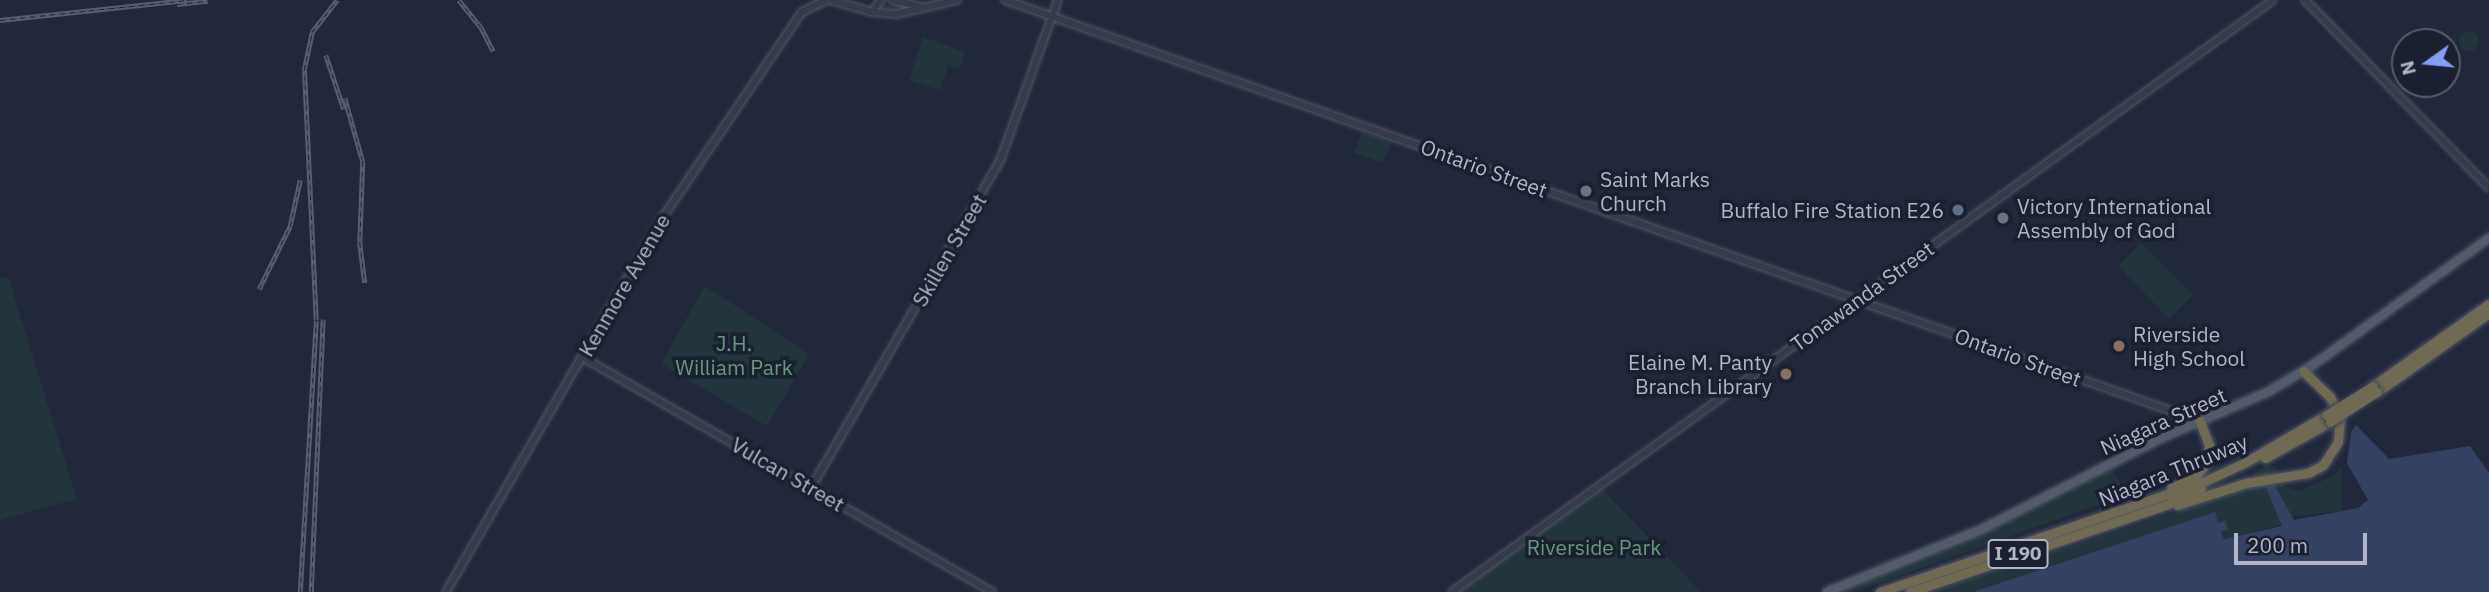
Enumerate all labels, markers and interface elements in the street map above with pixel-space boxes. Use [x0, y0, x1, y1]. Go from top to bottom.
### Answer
north arrow [2391, 28, 2461, 98]
text: N [2394, 58, 2421, 78]
street label: Ontario Street [1417, 133, 1551, 203]
place label: Saint Marks Church [1600, 166, 1710, 216]
marker: Saint Marks Church [1578, 183, 1594, 199]
street label: Skillen Street [907, 189, 991, 311]
place label: Victory International Assembly of God [2017, 193, 2211, 243]
place label: Buffalo Fire Station E26 [1721, 197, 1944, 223]
marker: Buffalo Fire Station E26 [1950, 202, 1966, 218]
street label: Kenmore Avenue [573, 209, 675, 361]
marker: Victory International Assembly of God [1995, 210, 2011, 226]
street label: Tonawanda Street [1786, 236, 1938, 356]
place label: Riverside High School [2133, 321, 2245, 371]
street label: Ontario Street [1951, 322, 2085, 392]
park label: J.H. William Park [675, 330, 793, 380]
marker: Riverside High School [2111, 338, 2127, 354]
place label: Elaine M. Panty Branch Library [1628, 349, 1772, 399]
marker: Elaine M. Panty Branch Library [1778, 366, 1794, 382]
street label: Niagara Street [2096, 382, 2230, 460]
street label: Niagara Thruway [2095, 429, 2251, 511]
street label: Vulcan Street [727, 432, 849, 516]
scale bar [2237, 518, 2370, 562]
text: 200 m [2247, 531, 2308, 559]
park label: Riverside Park [1527, 534, 1661, 560]
road number: I 190 [1986, 538, 2050, 569]

